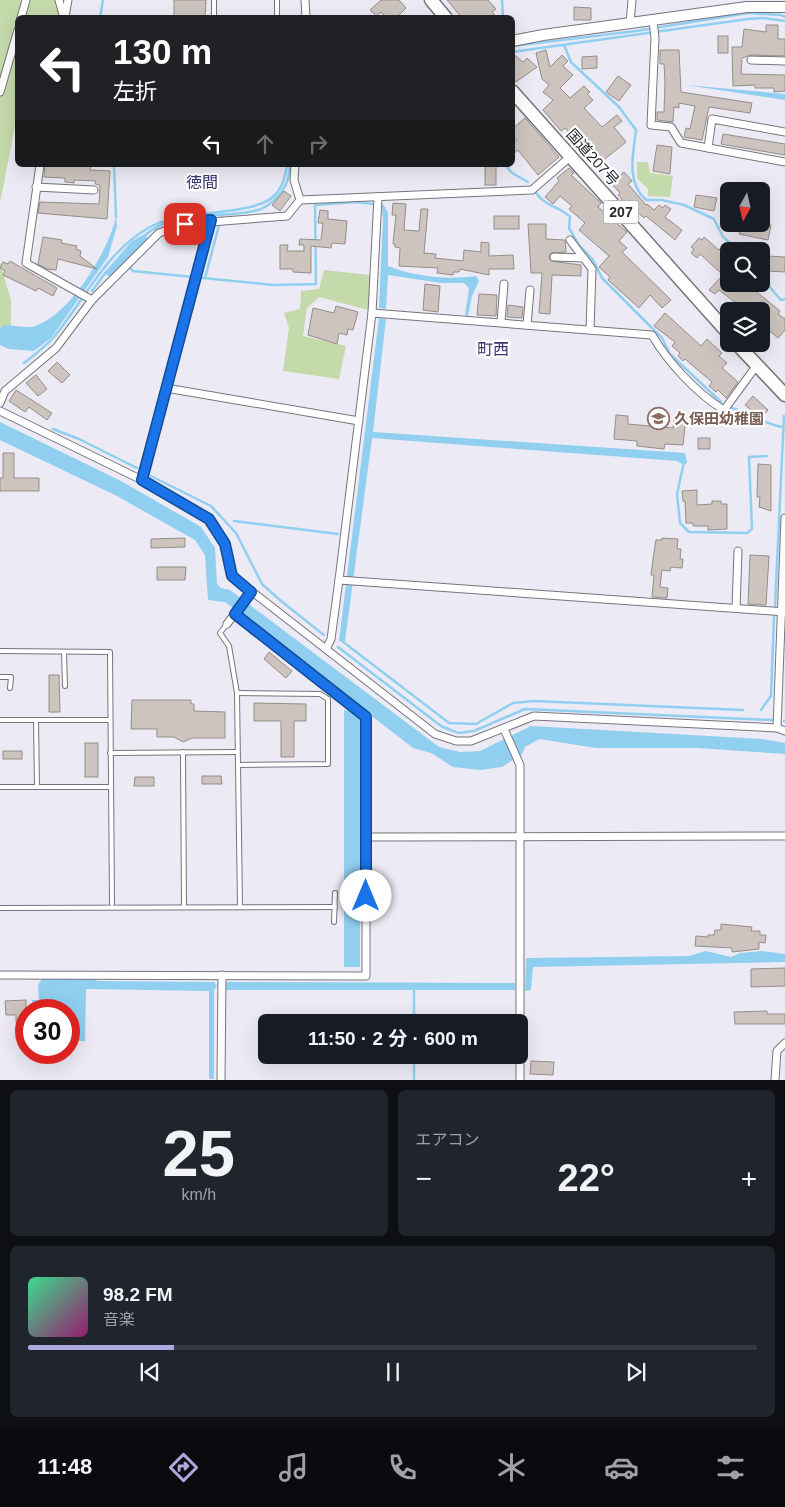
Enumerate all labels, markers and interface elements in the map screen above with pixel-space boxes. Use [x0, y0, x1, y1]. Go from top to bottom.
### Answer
text: 130 m [113, 32, 212, 71]
icon: left [30, 35, 95, 100]
text: 左折 [113, 79, 157, 104]
street label: 国道207号 [563, 125, 623, 189]
icon: left [198, 130, 226, 158]
icon: ahead [251, 130, 279, 158]
icon: right [304, 130, 332, 158]
district label: 徳間 [186, 174, 218, 191]
north arrow [720, 182, 770, 232]
map controls [720, 182, 770, 352]
road number: 207 [604, 200, 638, 223]
pin [164, 203, 206, 245]
icon: arrive [171, 210, 199, 238]
button: search [720, 242, 770, 292]
button: layers [720, 302, 770, 352]
district label: 町西 [477, 341, 509, 358]
school or university icon: 久保田幼稚園 [646, 406, 670, 430]
place label: 久保田幼稚園 [674, 410, 764, 427]
position arrow [339, 869, 391, 921]
speed limit sign: 30 [15, 999, 80, 1064]
text: 11:50 · 2 分 · 600 m [308, 1028, 478, 1049]
text: 25 [163, 1117, 235, 1190]
text: エアコン [416, 1131, 480, 1148]
text: 22° [558, 1157, 615, 1199]
text: − [416, 1163, 432, 1194]
text: + [741, 1163, 757, 1194]
text: km/h [181, 1186, 216, 1203]
text: 98.2 FM [103, 1284, 173, 1305]
text: 音楽 [103, 1311, 135, 1328]
icon: previous [136, 1358, 164, 1386]
icon: pause [379, 1358, 407, 1386]
icon: next [622, 1358, 650, 1386]
icon: directions [166, 1450, 201, 1485]
icon: music [276, 1450, 311, 1485]
icon: phone [385, 1450, 420, 1485]
icon: climate [494, 1450, 529, 1485]
icon: car [604, 1450, 639, 1485]
icon: filters [713, 1450, 748, 1485]
text: 11:48 [37, 1454, 92, 1479]

